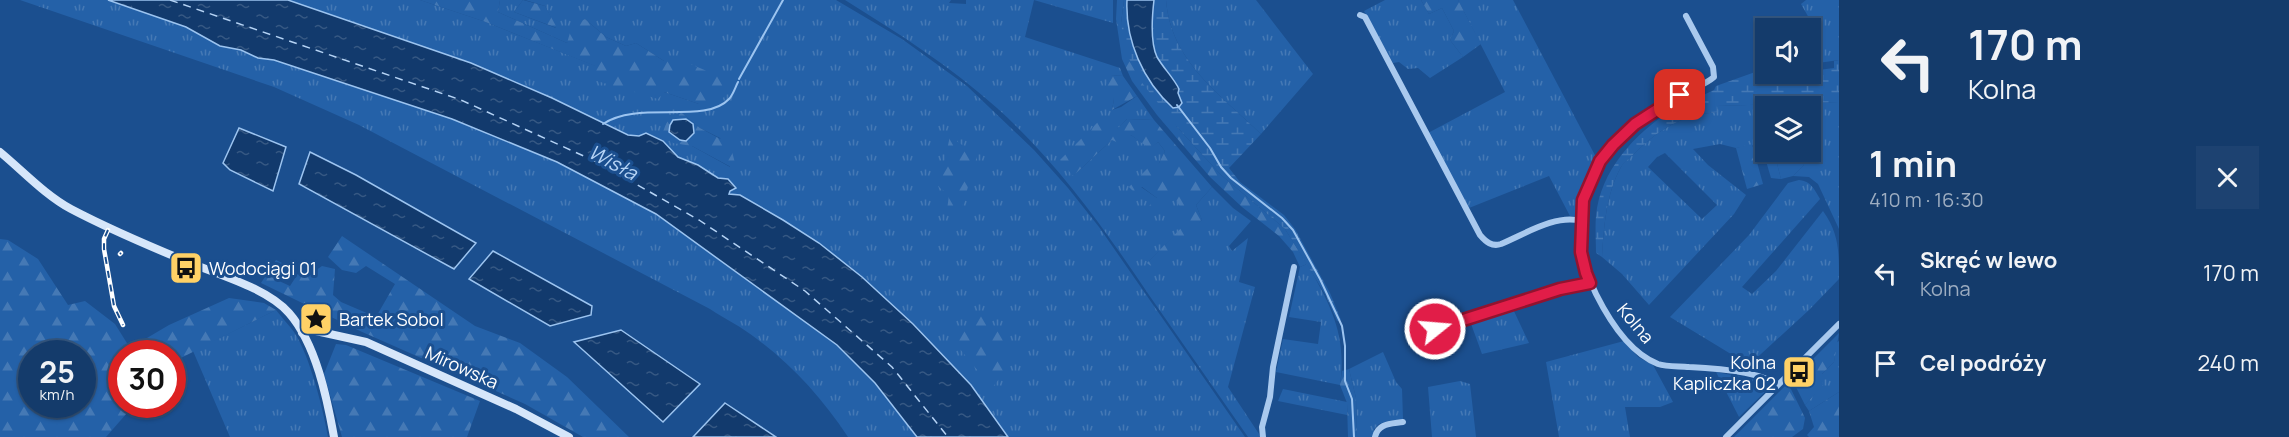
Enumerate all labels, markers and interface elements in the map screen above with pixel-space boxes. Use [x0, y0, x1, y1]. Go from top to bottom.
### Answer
text: 170 m [1968, 15, 2083, 73]
map controls [1755, 18, 1821, 162]
button: sound [1755, 18, 1821, 84]
icon: left [1869, 24, 1947, 102]
pin [1654, 69, 1705, 120]
text: Kolna [1968, 70, 2036, 107]
icon: arrive [1663, 78, 1696, 111]
button: layers [1755, 96, 1821, 162]
water label: Wisła [584, 138, 643, 186]
text: 1 min [1869, 139, 1957, 188]
button: close [2196, 146, 2259, 209]
text: 410 m · 16:30 [1869, 186, 1984, 213]
text: Skręć w lewo [1920, 245, 2057, 275]
bus stop icon: Wodociągi 01 [168, 250, 204, 286]
place label: Wodociągi 01 [209, 256, 317, 280]
icon: left [1869, 257, 1902, 290]
text: 170 m [2203, 258, 2259, 288]
text: Kolna [1920, 275, 1971, 302]
position arrow [1403, 297, 1467, 361]
street label: Kolna [1612, 298, 1660, 348]
place icon: Bartek Sobol [298, 301, 334, 337]
place label: Bartek Sobol [339, 307, 444, 331]
speed limit sign: 30 [108, 340, 186, 418]
street label: Mirowska [422, 340, 502, 394]
icon: arrive [1869, 347, 1902, 380]
text: Cel podróży [1920, 348, 2046, 378]
text: 240 m [2197, 348, 2259, 378]
place label: Kolna Kapliczka 02 [1673, 350, 1776, 395]
text: 25 [39, 351, 75, 392]
bus stop icon: Kolna Kapliczka 02 [1781, 354, 1817, 390]
text: km/h [40, 384, 74, 405]

